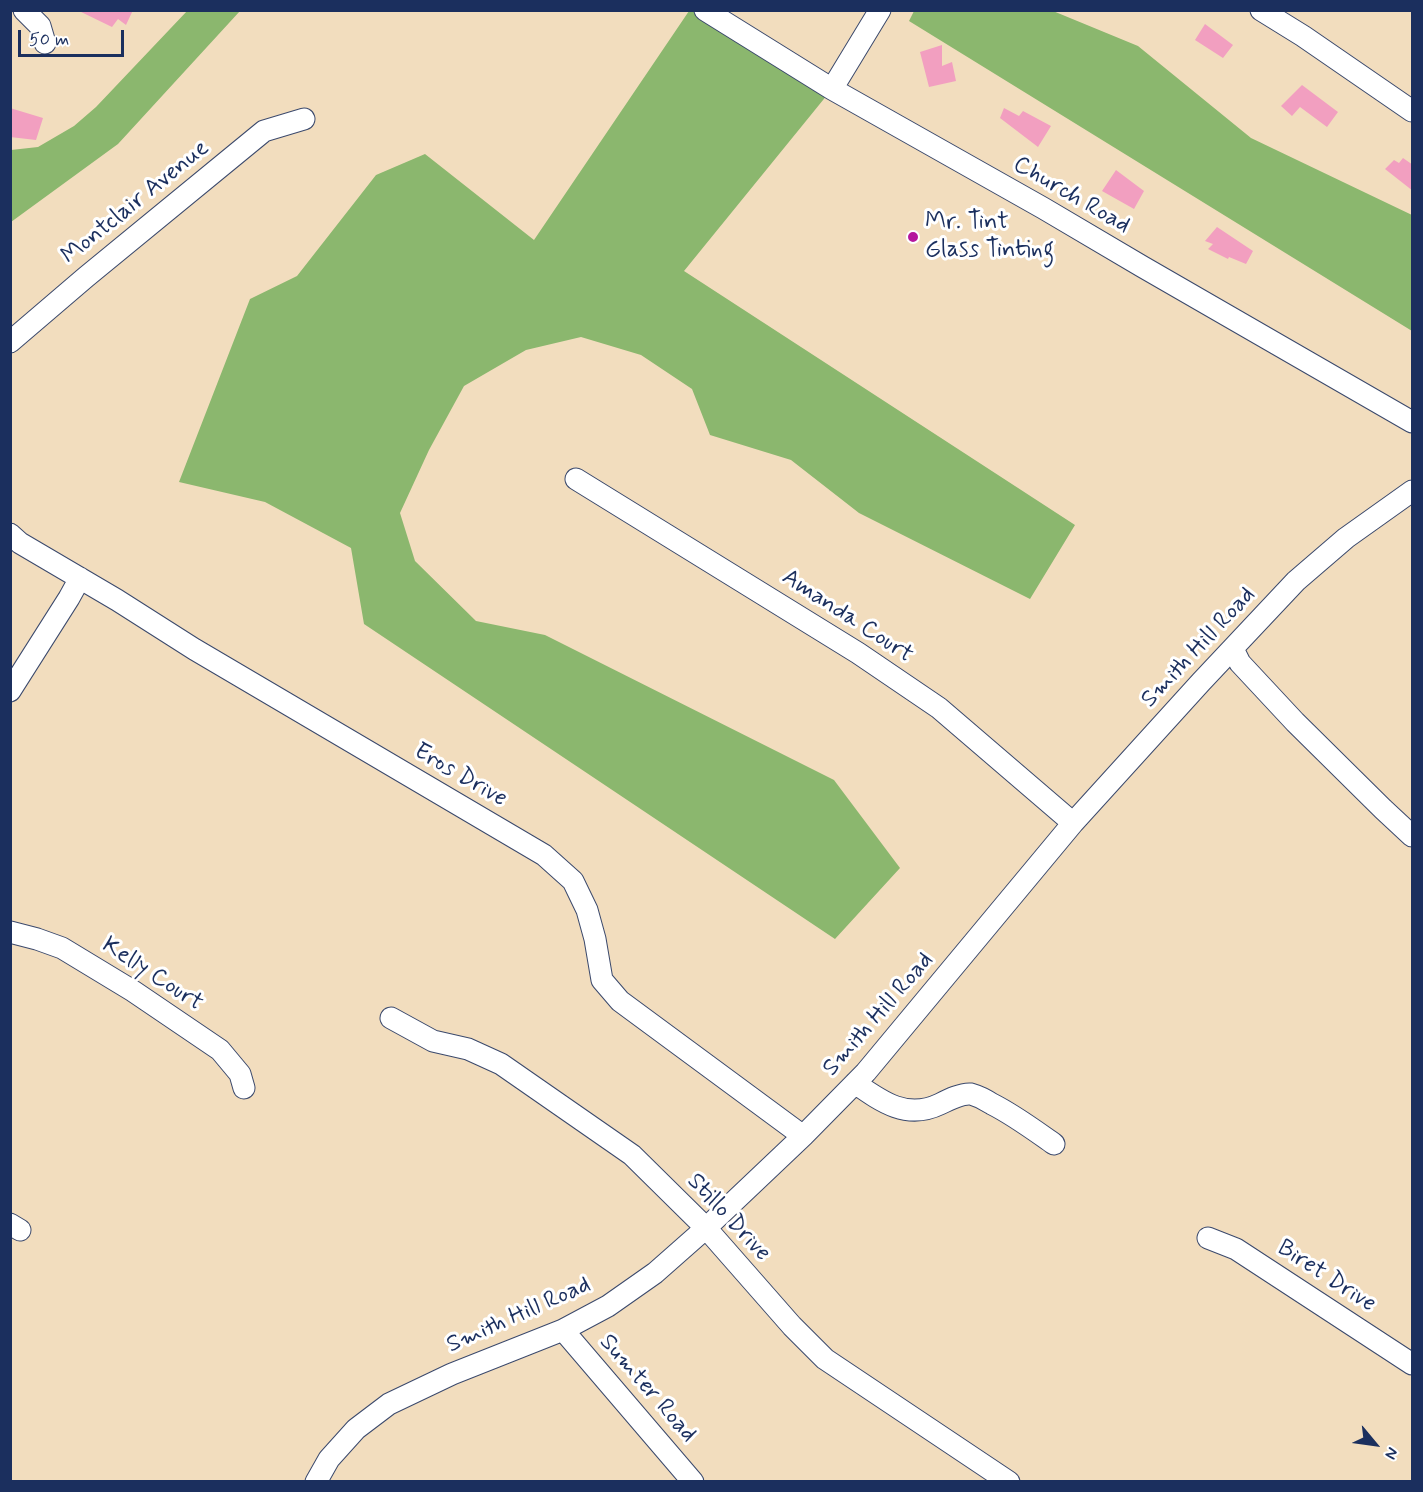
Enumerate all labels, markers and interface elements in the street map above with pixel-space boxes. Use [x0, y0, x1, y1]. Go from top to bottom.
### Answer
scale bar [21, 18, 128, 56]
text: 50 m [29, 28, 69, 52]
street label: Montclair Avenue [56, 135, 216, 271]
street label: Church Road [1007, 151, 1135, 241]
place label: Mr. Tint Glass Tinting [925, 209, 1054, 265]
marker: Mr. Tint Glass Tinting [906, 230, 920, 244]
street label: Amanda Court [776, 564, 918, 670]
street label: Smith Hill Road [1136, 582, 1262, 714]
street label: Eros Drive [408, 738, 512, 814]
street label: Kelly Court [96, 932, 208, 1018]
street label: Smith Hill Road [817, 947, 941, 1083]
street label: Stillo Drive [680, 1168, 776, 1268]
street label: Biret Drive [1271, 1234, 1381, 1320]
street label: Smith Hill Road [443, 1271, 595, 1361]
street label: Sumter Road [592, 1329, 702, 1449]
north arrow [1345, 1414, 1405, 1474]
text: N [1379, 1443, 1403, 1463]

